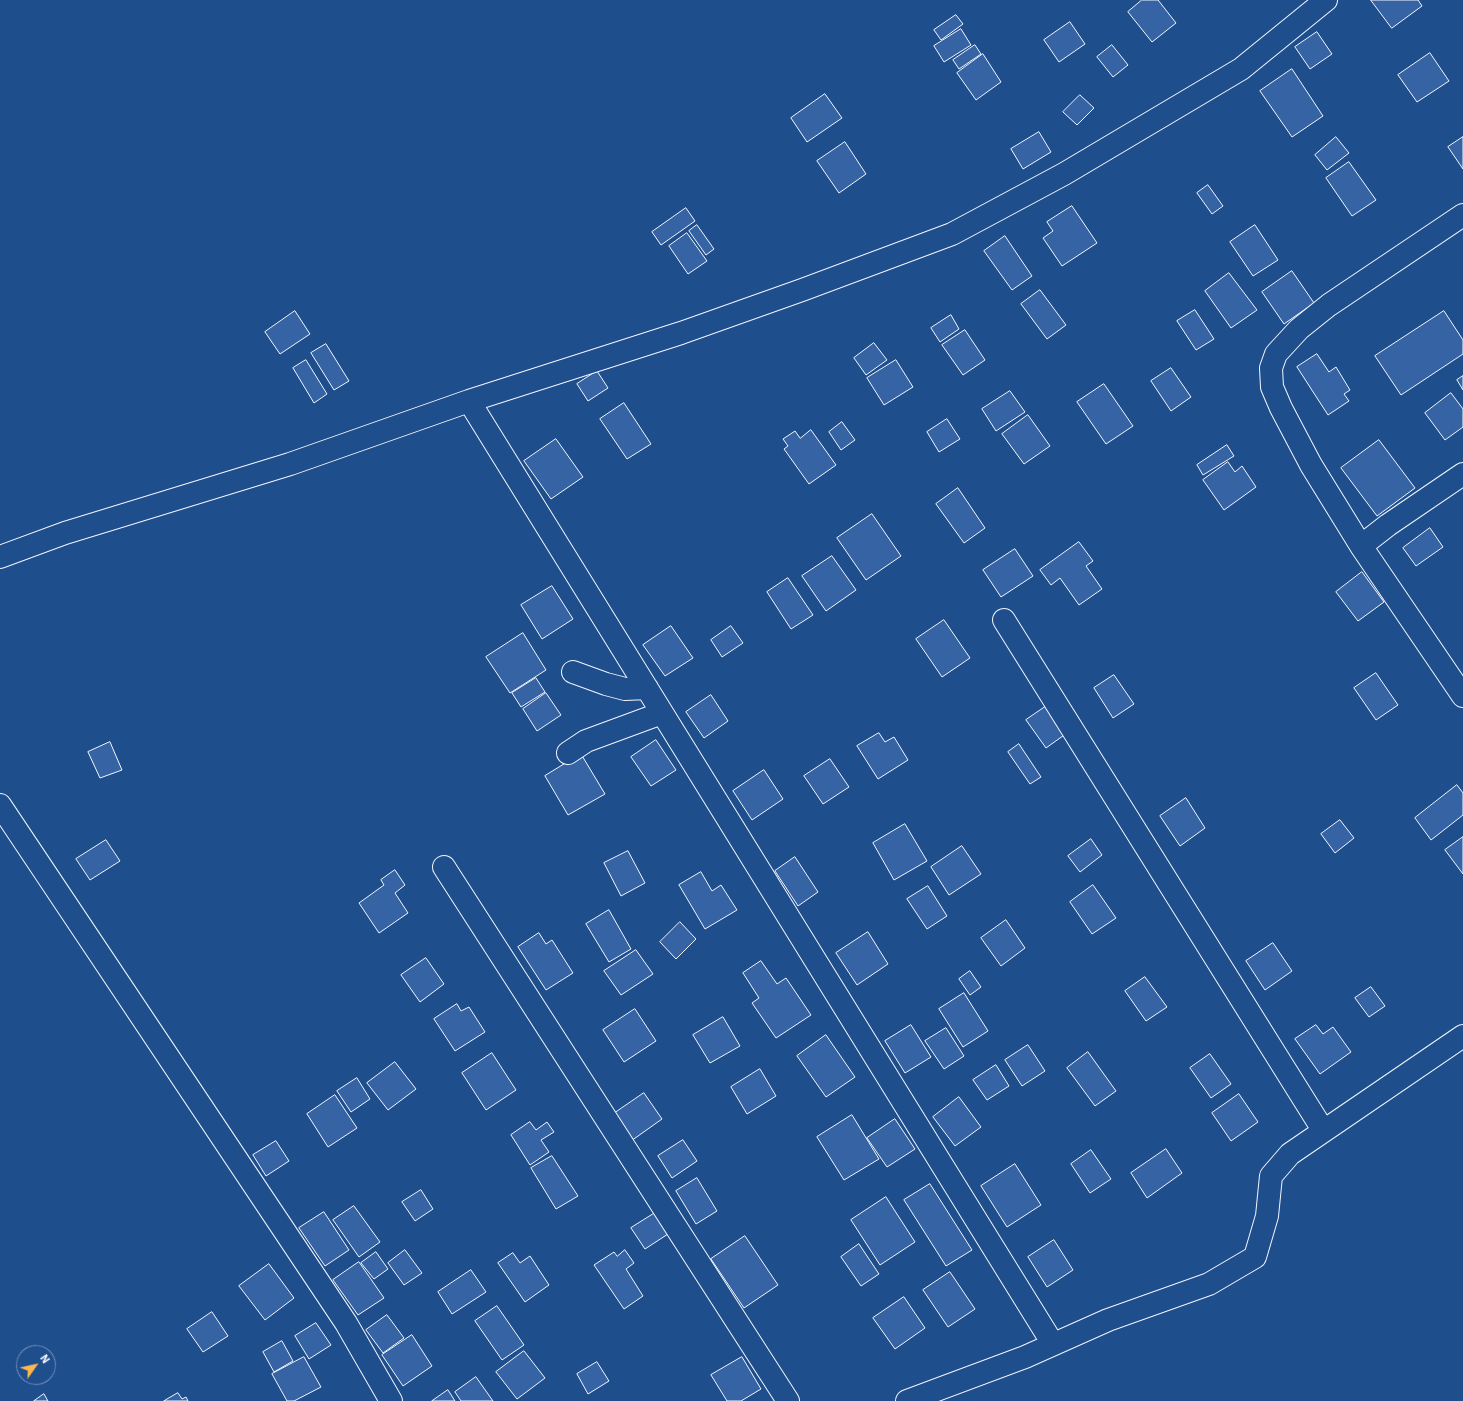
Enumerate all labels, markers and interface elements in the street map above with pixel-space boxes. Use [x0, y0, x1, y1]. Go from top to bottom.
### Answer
north arrow [16, 1345, 56, 1385]
text: N [37, 1352, 53, 1366]

